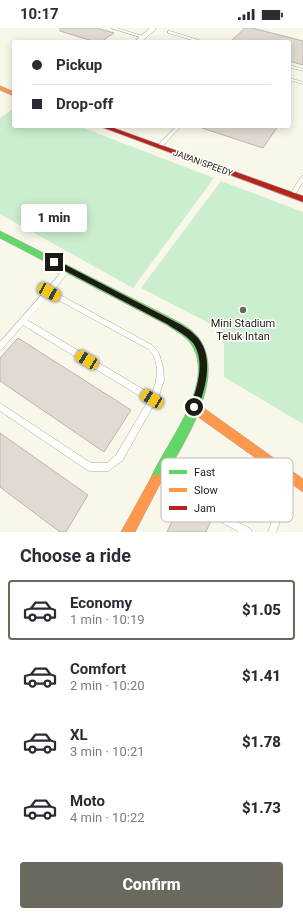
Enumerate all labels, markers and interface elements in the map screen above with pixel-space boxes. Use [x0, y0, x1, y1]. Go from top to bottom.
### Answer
text: 10:17 [20, 5, 59, 23]
text: Pickup [56, 56, 102, 74]
text: Drop-off [56, 95, 113, 113]
street label: JALAN SPEEDY [172, 148, 235, 179]
callout: 1 min [21, 204, 87, 232]
text: 1 min [38, 210, 70, 225]
route end [45, 253, 63, 271]
car [36, 281, 62, 303]
marker: Mini Stadium Teluk Intan [238, 305, 248, 315]
place label: Mini Stadium Teluk Intan [211, 317, 275, 343]
car [74, 349, 100, 371]
car [139, 388, 165, 410]
route start [185, 398, 203, 416]
legend [161, 458, 293, 522]
text: Fast [194, 466, 216, 479]
text: Slow [194, 484, 218, 497]
text: Jam [194, 502, 216, 515]
text: Choose a ride [20, 545, 131, 566]
icon: car [22, 592, 58, 628]
text: Economy [70, 594, 132, 612]
text: $1.05 [242, 601, 281, 619]
text: 1 min · 10:19 [70, 612, 145, 627]
icon: car [22, 658, 58, 694]
text: Comfort [70, 660, 126, 678]
text: $1.41 [242, 667, 281, 685]
text: 2 min · 10:20 [70, 678, 145, 693]
icon: car [22, 724, 58, 760]
text: XL [70, 726, 88, 744]
text: $1.78 [242, 733, 281, 751]
text: 3 min · 10:21 [70, 744, 145, 759]
icon: car [22, 790, 58, 826]
text: Moto [70, 792, 105, 810]
text: $1.73 [242, 799, 281, 817]
text: 4 min · 10:22 [70, 810, 145, 825]
button: Confirm [20, 862, 283, 908]

